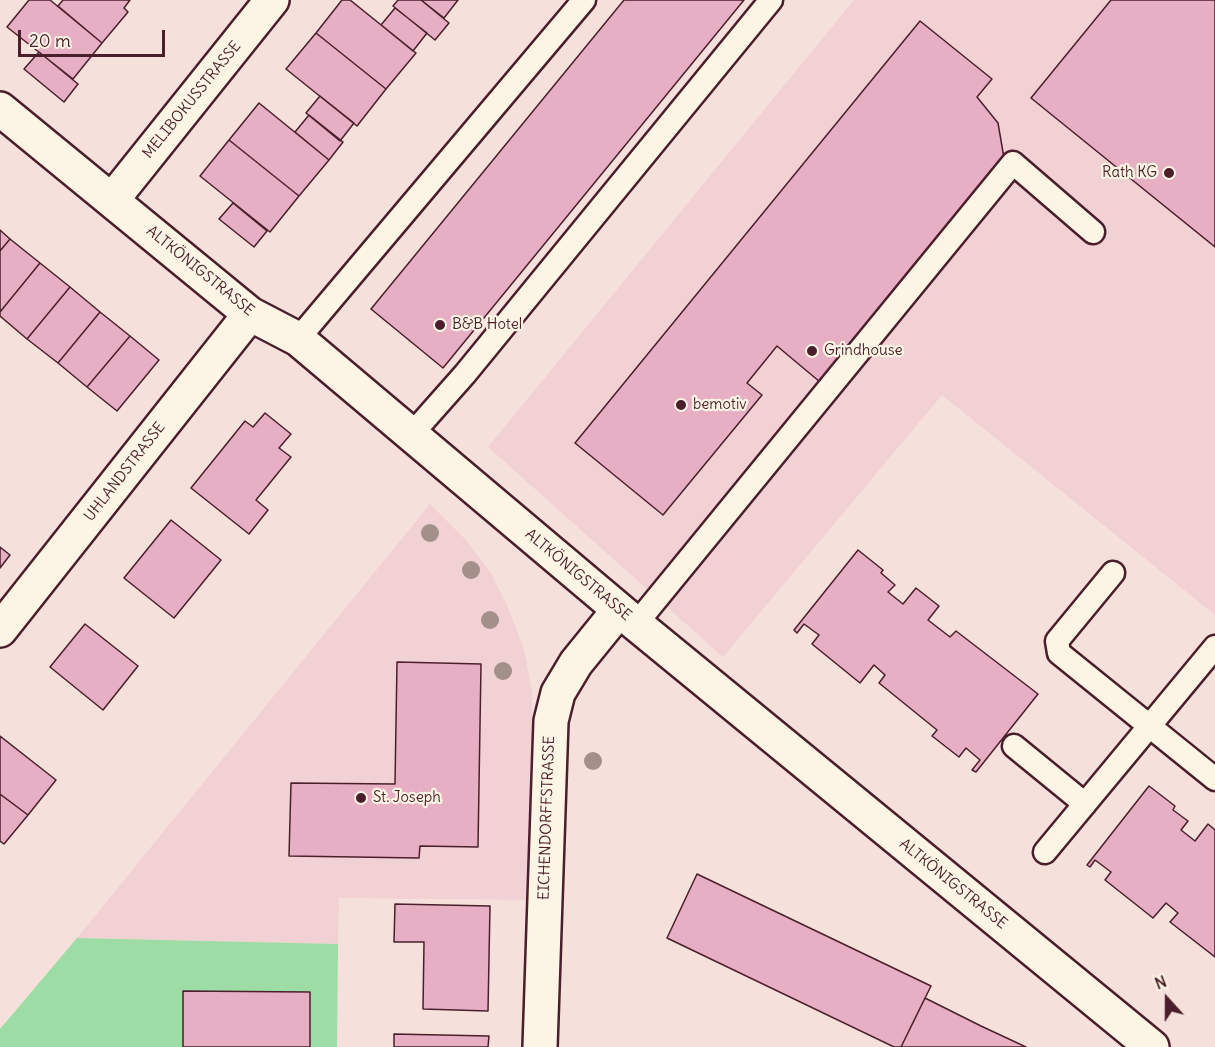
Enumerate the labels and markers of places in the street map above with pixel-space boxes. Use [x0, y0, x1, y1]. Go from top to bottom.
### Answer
place label: Rath KG [1102, 164, 1157, 182]
marker: Rath KG [1162, 166, 1176, 180]
place label: B&B Hotel [452, 316, 522, 334]
marker: B&B Hotel [433, 318, 447, 332]
place label: Grindhouse [824, 342, 903, 360]
marker: Grindhouse [805, 344, 819, 358]
place label: bemotiv [693, 396, 747, 414]
marker: bemotiv [674, 398, 688, 412]
place label: St. Joseph [373, 789, 441, 807]
marker: St. Joseph [354, 791, 368, 805]

